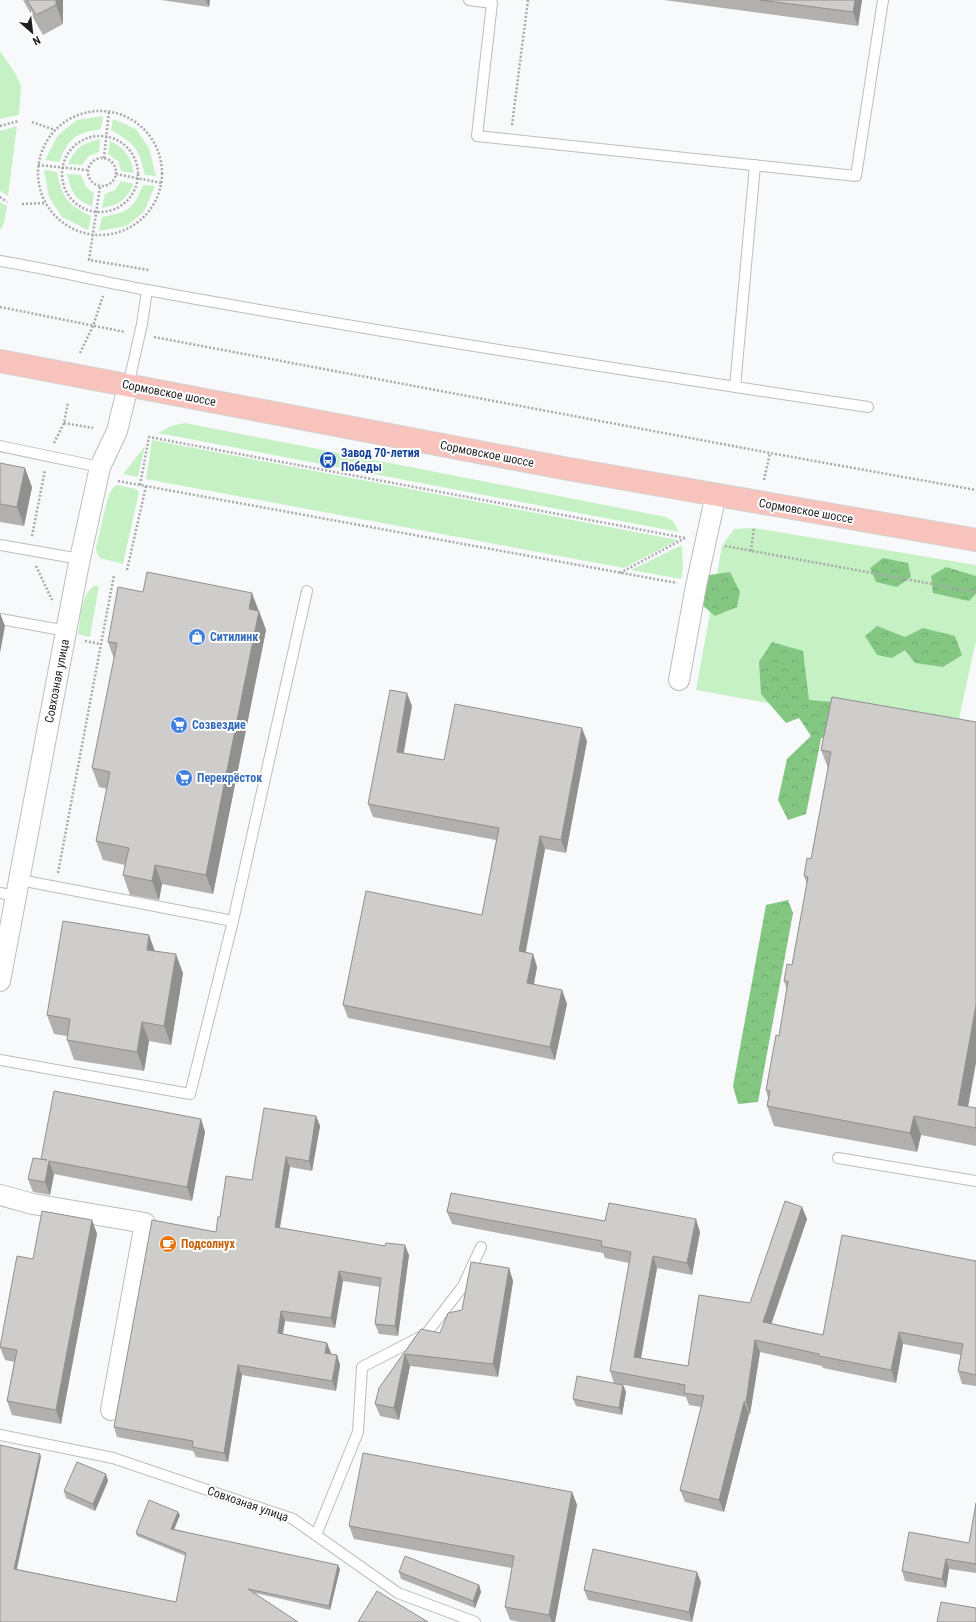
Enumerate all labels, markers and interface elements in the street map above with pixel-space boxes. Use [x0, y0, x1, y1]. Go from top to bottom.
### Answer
north arrow [12, 12, 52, 52]
text: N [30, 33, 42, 48]
street label: Сормовское шоссе [121, 377, 217, 409]
street label: Сормовское шоссе [439, 438, 535, 470]
place label: Завод 70-летия Победы [341, 446, 420, 474]
bus stop icon: Завод 70-летия Победы [318, 450, 338, 470]
street label: Сормовское шоссе [758, 496, 855, 526]
shop icon: Ситилинк [187, 627, 207, 647]
place label: Ситилинк [210, 630, 258, 644]
street label: Совхозная улица [42, 638, 72, 724]
supermarket icon: Созвездие [169, 715, 189, 735]
place label: Созвездие [192, 718, 246, 732]
supermarket icon: Перекрёсток [174, 768, 194, 788]
place label: Перекрёсток [197, 771, 262, 785]
cafe icon: Подсолнух [158, 1234, 178, 1254]
place label: Подсолнух [181, 1237, 235, 1251]
street label: Совхозная улица [206, 1484, 291, 1525]

